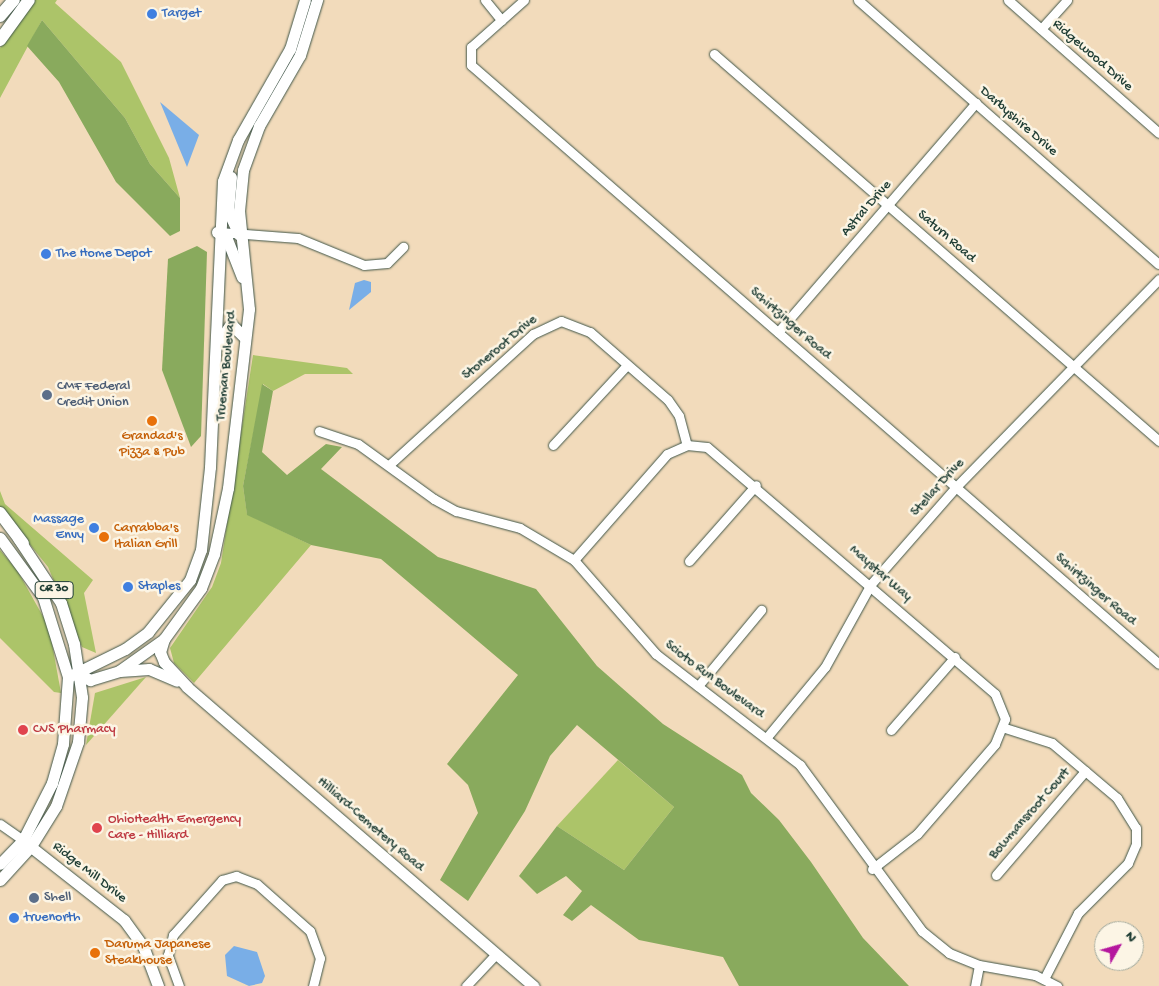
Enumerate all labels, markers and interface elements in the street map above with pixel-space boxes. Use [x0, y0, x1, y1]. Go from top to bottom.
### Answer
place label: Target [162, 6, 201, 22]
marker: Target [146, 8, 158, 20]
street label: Ridgewood Drive [1048, 16, 1136, 96]
street label: Darbyshire Drive [976, 84, 1060, 160]
street label: Astral Drive [838, 178, 896, 240]
street label: Saturn Road [913, 207, 979, 267]
place label: The Home Depot [56, 246, 151, 262]
marker: The Home Depot [40, 248, 52, 260]
street label: Schirtzinger Road [746, 284, 834, 364]
street label: Trueman Boulevard [213, 310, 241, 422]
street label: Stoneroot Drive [459, 312, 541, 384]
place label: CMF Federal Credit Union [57, 379, 130, 412]
marker: CMF Federal Credit Union [41, 389, 53, 401]
marker: Grandad's Pizza & Pub [146, 415, 158, 427]
place label: Grandad's Pizza & Pub [119, 429, 185, 462]
street label: Stellar Drive [908, 456, 968, 520]
place label: Massage Envy [33, 512, 84, 544]
place label: Carrabba's Italian Grill [114, 521, 178, 554]
marker: Massage Envy [88, 522, 100, 534]
marker: Carrabba's Italian Grill [98, 531, 110, 543]
street label: Maystar Way [845, 542, 915, 606]
street label: Schirtzinger Road [1051, 550, 1139, 630]
place label: Staples [138, 579, 180, 595]
road number: CR 30 [34, 580, 74, 600]
marker: Staples [122, 581, 134, 593]
street label: Scioto Run Boulevard [661, 637, 767, 723]
place label: CVS Pharmacy [33, 722, 116, 738]
marker: CVS Pharmacy [17, 724, 29, 736]
street label: Bowmansroot Court [986, 765, 1074, 863]
street label: Hilliard-Cemetery Road [313, 774, 427, 876]
place label: OhioHealth Emergency Care - Hilliard [108, 812, 241, 844]
marker: OhioHealth Emergency Care - Hilliard [90, 821, 104, 835]
street label: Ridge Mill Drive [48, 839, 130, 907]
place label: Shell [44, 890, 71, 906]
marker: Shell [28, 892, 40, 904]
place label: truenorth [24, 910, 81, 926]
marker: truenorth [8, 912, 20, 924]
north arrow [1094, 921, 1144, 971]
text: N [1121, 928, 1140, 946]
place label: Daruma Japanese Steakhouse [105, 937, 211, 970]
marker: Daruma Japanese Steakhouse [89, 947, 101, 959]

